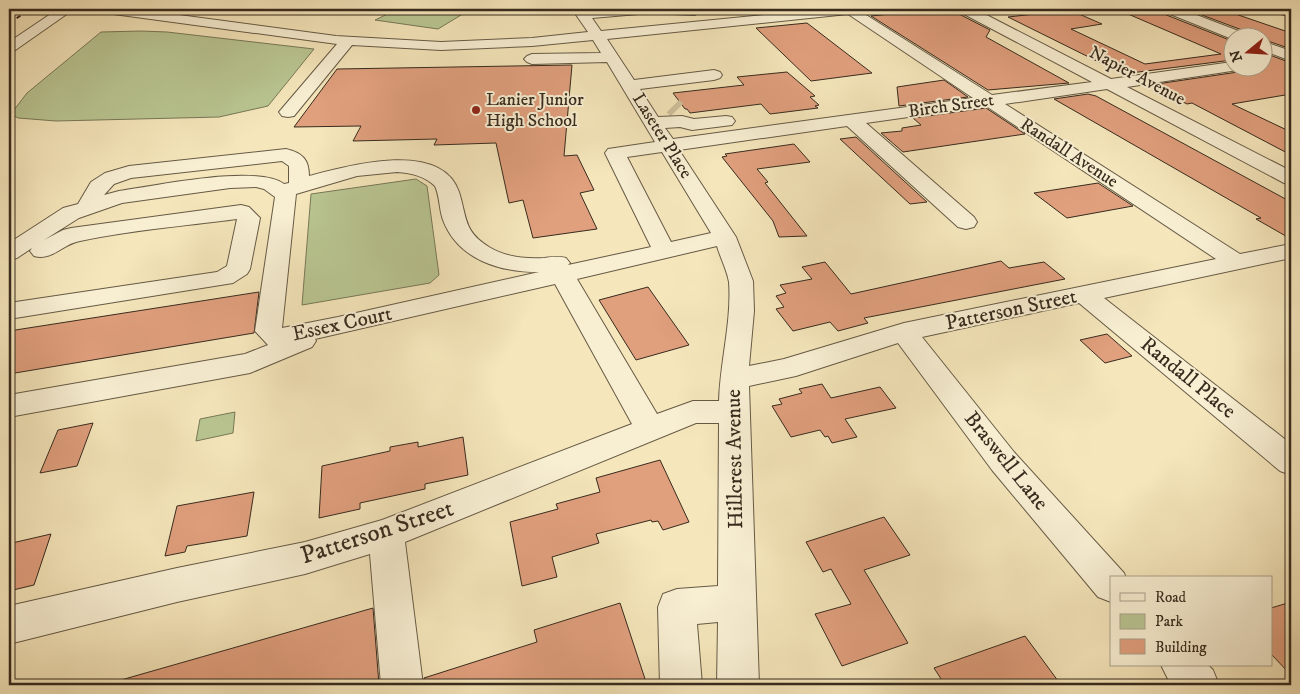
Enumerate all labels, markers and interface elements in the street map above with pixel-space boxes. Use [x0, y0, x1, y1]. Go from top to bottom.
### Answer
north arrow [1222, 28, 1272, 78]
street label: Napier Avenue [1085, 42, 1189, 110]
text: N [1226, 47, 1247, 64]
place label: Lanier Junior High School [486, 89, 584, 132]
street label: Laseter Place [627, 89, 697, 183]
street label: Birch Street [907, 89, 995, 123]
marker: Lanier Junior High School [470, 104, 482, 116]
street label: Randall Avenue [1016, 113, 1122, 193]
street label: Patterson Street [943, 283, 1079, 337]
street label: Essex Court [290, 301, 394, 347]
street label: Randall Place [1135, 332, 1241, 425]
street label: Hillcrest Avenue [721, 389, 749, 529]
street label: Braswell Lane [958, 406, 1054, 516]
street label: Patterson Street [297, 493, 457, 571]
legend [1110, 576, 1272, 666]
text: Road [1155, 588, 1187, 607]
text: Park [1155, 612, 1184, 631]
text: Building [1155, 638, 1207, 657]

